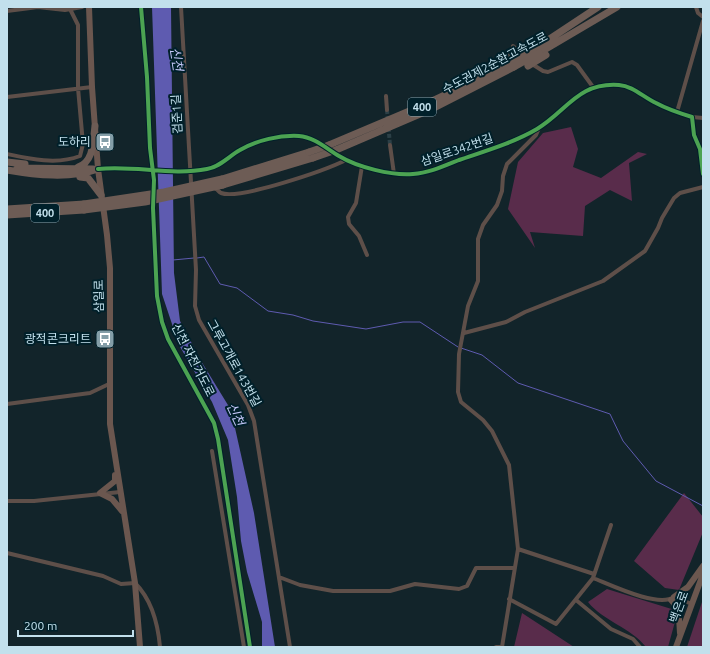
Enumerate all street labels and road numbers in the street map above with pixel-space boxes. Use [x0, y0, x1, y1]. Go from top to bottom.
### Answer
street label: 수도권제2순환고속도로 [440, 29, 550, 96]
street label: 검준1길 [169, 94, 184, 134]
road number: 400 [408, 98, 436, 116]
street label: 삼일로342번길 [419, 131, 495, 168]
road number: 400 [31, 204, 59, 222]
street label: 삼일로 [92, 279, 105, 313]
street label: 그루고개로143번길 [205, 317, 264, 409]
street label: 신천 자전거도로 [169, 321, 217, 398]
street label: 백은로 [667, 589, 690, 625]

